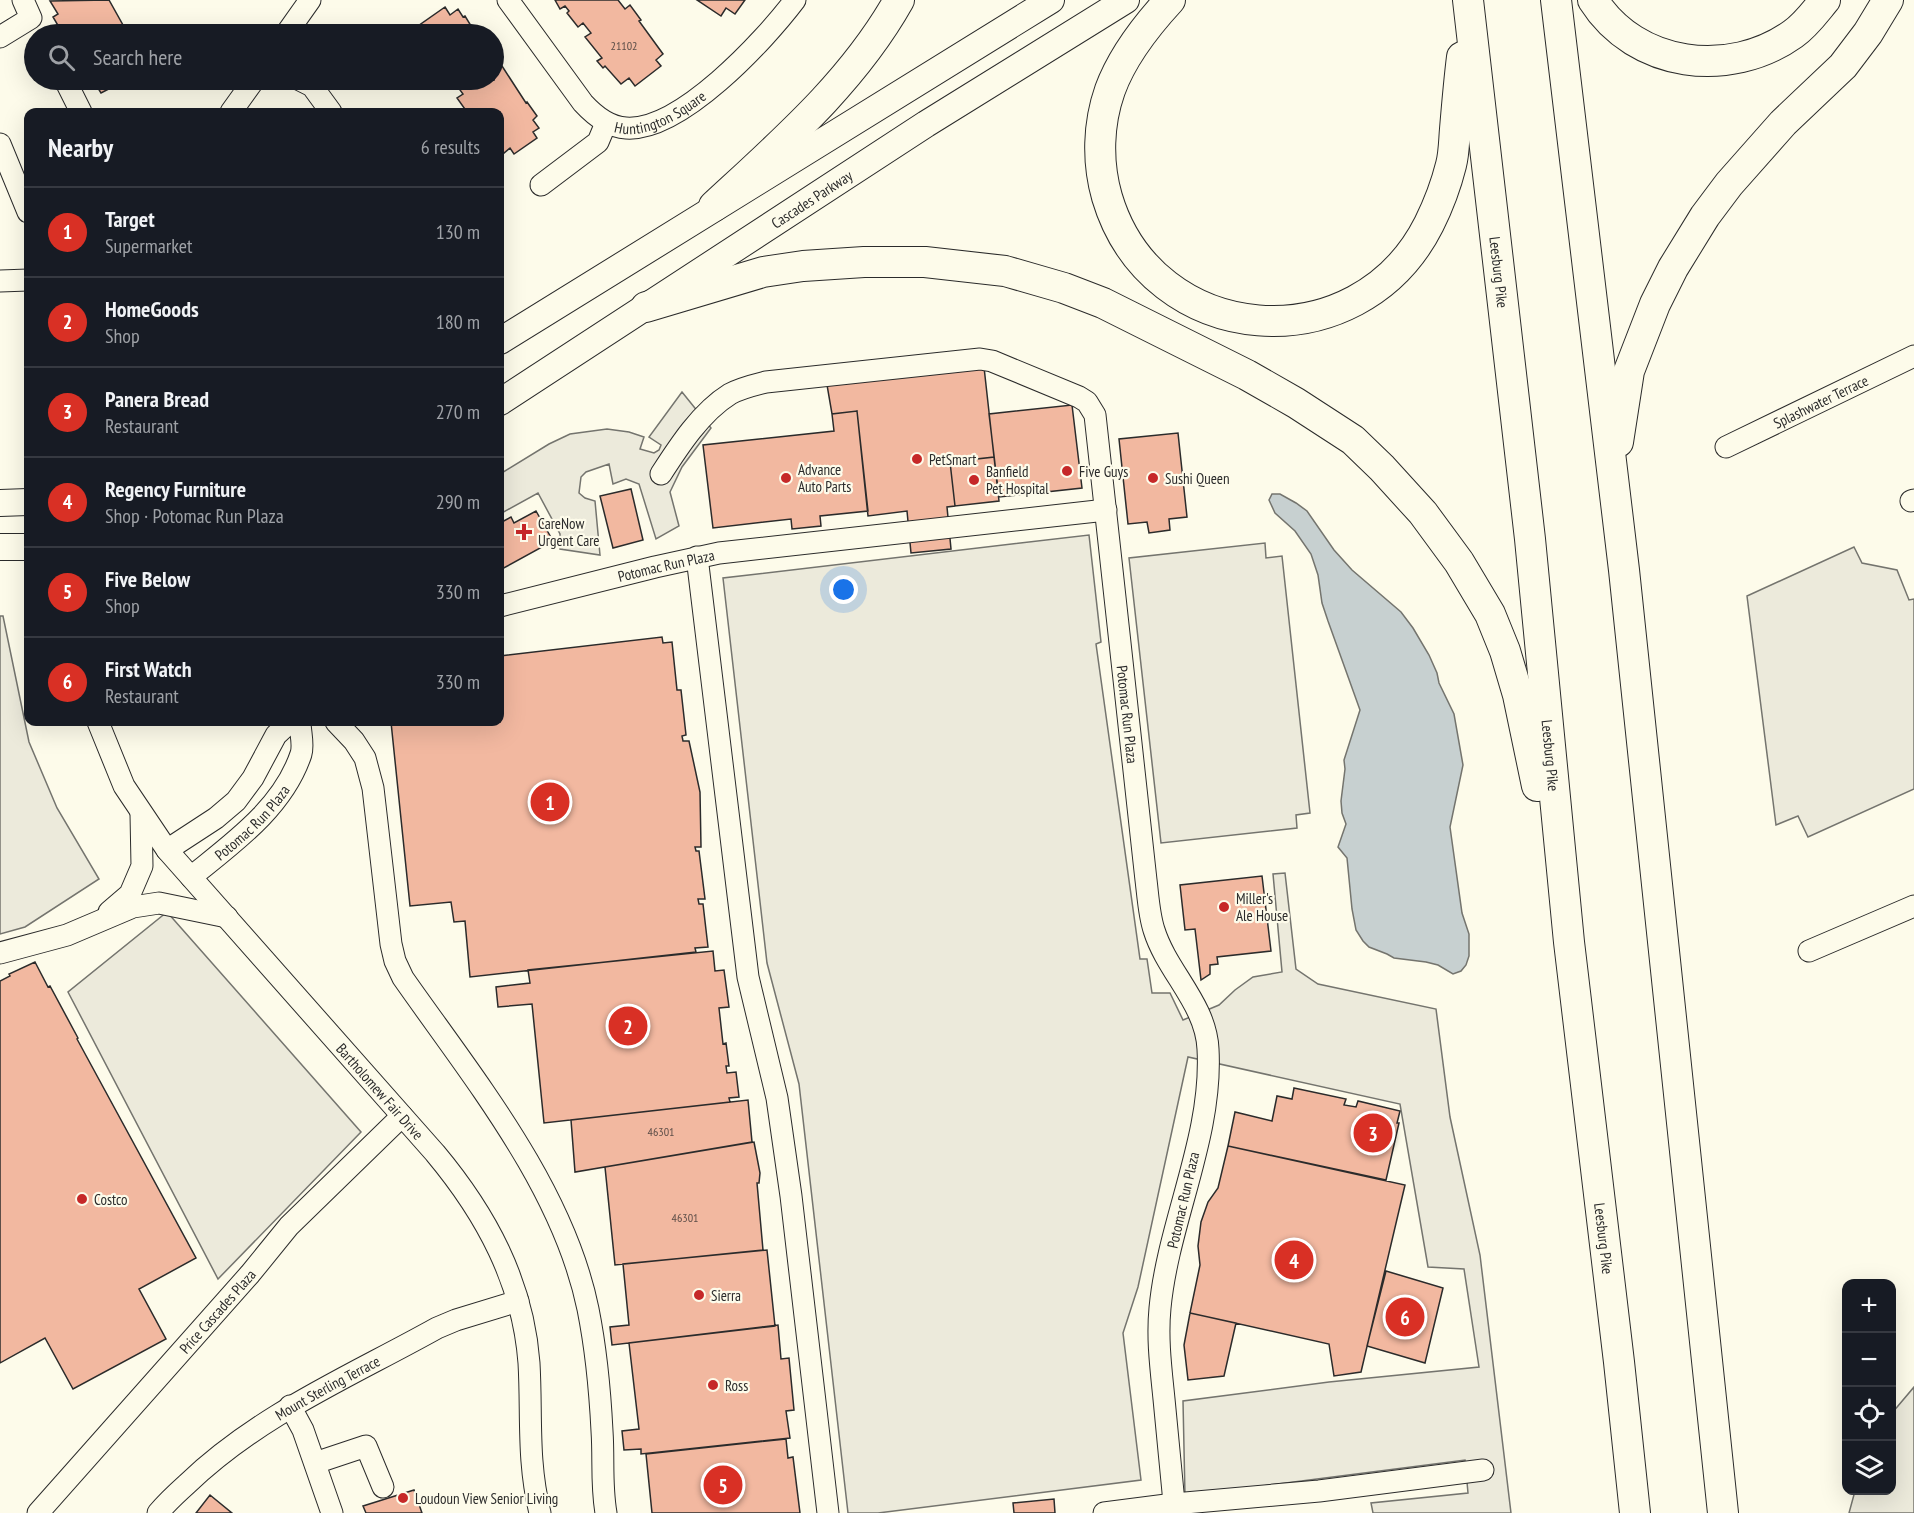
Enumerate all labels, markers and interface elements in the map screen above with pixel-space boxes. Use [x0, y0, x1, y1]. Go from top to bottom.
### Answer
search box [24, 24, 504, 90]
house number: 21102 [610, 38, 638, 53]
icon: search [45, 41, 78, 74]
text: Search here [93, 43, 182, 71]
street label: Huntington Square [613, 86, 709, 138]
text: Nearby [48, 131, 113, 164]
text: 6 results [421, 134, 480, 160]
street label: Cascades Parkway [767, 165, 856, 232]
text: Target [105, 205, 155, 233]
text: 1 [63, 219, 72, 245]
text: 130 m [436, 219, 480, 245]
text: Supermarket [105, 233, 193, 259]
street label: Leesburg Pike [1486, 236, 1513, 309]
text: HomeGoods [105, 295, 199, 323]
text: 2 [63, 309, 72, 335]
text: 180 m [436, 309, 480, 335]
text: Shop [105, 323, 140, 349]
street label: Splashwater Terrace [1770, 370, 1871, 432]
text: Panera Bread [105, 385, 209, 413]
text: 3 [63, 399, 72, 425]
text: 270 m [436, 399, 480, 425]
text: Restaurant [105, 413, 179, 439]
place label: PetSmart [929, 450, 976, 469]
marker: PetSmart [910, 452, 924, 466]
place label: Advance Auto Parts [798, 460, 851, 496]
place label: Banfield Pet Hospital [986, 462, 1049, 498]
place label: Five Guys [1079, 462, 1128, 481]
marker: Five Guys [1060, 464, 1074, 478]
place label: Sushi Queen [1165, 469, 1230, 488]
marker: Advance Auto Parts [779, 471, 793, 485]
marker: Sushi Queen [1146, 471, 1160, 485]
marker: Banfield Pet Hospital [967, 473, 981, 487]
text: Regency Furniture [105, 475, 246, 503]
text: 4 [63, 489, 72, 515]
text: 290 m [436, 489, 480, 515]
text: Shop · Potomac Run Plaza [105, 503, 284, 529]
place label: CareNow Urgent Care [538, 514, 599, 550]
marker: CareNow Urgent Care [515, 523, 533, 541]
street label: Potomac Run Plaza [616, 545, 716, 586]
text: Five Below [105, 565, 190, 593]
your location [829, 575, 858, 604]
text: 5 [63, 579, 72, 605]
text: 330 m [436, 579, 480, 605]
text: Shop [105, 593, 140, 619]
text: First Watch [105, 655, 192, 683]
street label: Potomac Run Plaza [1113, 664, 1143, 764]
text: 6 [63, 669, 72, 695]
text: 330 m [436, 669, 480, 695]
text: Restaurant [105, 683, 179, 709]
street label: Leesburg Pike [1538, 719, 1564, 792]
pin: 1 [530, 780, 570, 824]
street label: Potomac Run Plaza [211, 781, 293, 864]
place label: Miller's Ale House [1236, 889, 1288, 925]
marker: Miller's Ale House [1217, 900, 1231, 914]
pin: 2 [608, 1004, 648, 1048]
street label: Bartholomew Fair Drive [333, 1039, 428, 1143]
pin: 3 [1354, 1110, 1392, 1156]
house number: 46301 [647, 1124, 675, 1139]
street label: Potomac Run Plaza [1163, 1150, 1203, 1250]
place label: Costco [94, 1190, 128, 1209]
marker: Costco [75, 1192, 89, 1206]
street label: Leesburg Pike [1591, 1202, 1618, 1275]
house number: 46301 [671, 1210, 699, 1225]
pin: 4 [1274, 1238, 1314, 1282]
street label: Price Cascades Plaza [175, 1265, 260, 1357]
map controls [1842, 1279, 1896, 1495]
button: + [1842, 1279, 1896, 1333]
place label: Sierra [711, 1286, 741, 1305]
marker: Sierra [692, 1288, 706, 1302]
pin: 6 [1386, 1294, 1424, 1340]
button: − [1842, 1333, 1896, 1387]
street label: Mount Sterling Terrace [271, 1351, 383, 1424]
place label: Ross [725, 1376, 748, 1395]
marker: Ross [706, 1378, 720, 1392]
button: locate [1842, 1387, 1896, 1441]
button: layers [1842, 1441, 1896, 1495]
pin: 5 [704, 1462, 742, 1508]
place label: Loudoun View Senior Living [415, 1489, 558, 1508]
marker: Loudoun View Senior Living [396, 1491, 410, 1505]

